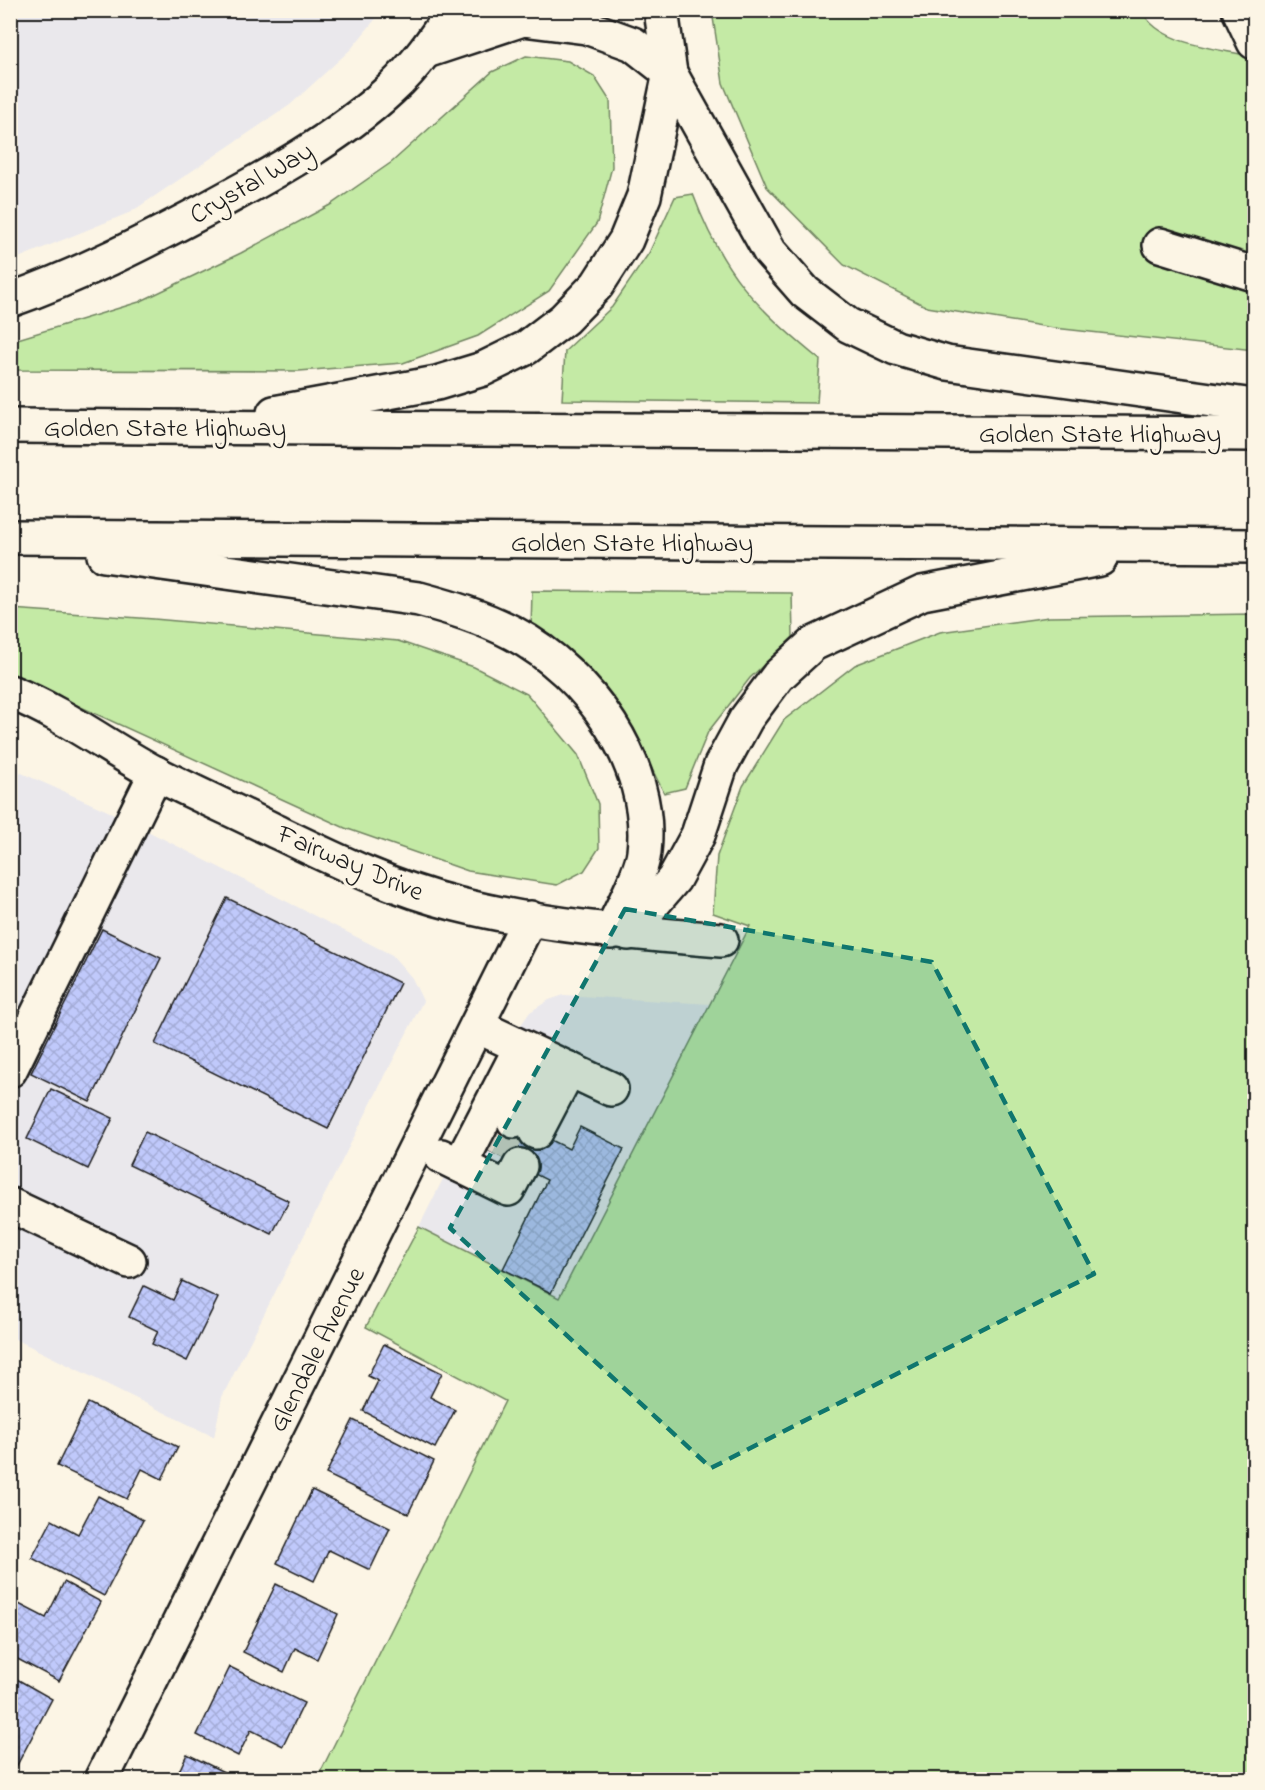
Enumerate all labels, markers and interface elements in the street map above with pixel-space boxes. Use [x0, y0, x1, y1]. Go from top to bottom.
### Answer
street label: Crystal Way [183, 133, 321, 235]
street label: Golden State Highway [44, 410, 286, 449]
street label: Golden State Highway [979, 416, 1221, 455]
street label: Golden State Highway [511, 525, 753, 564]
street label: Fairway Drive [270, 816, 430, 913]
street label: Glendale Avenue [260, 1260, 377, 1440]

